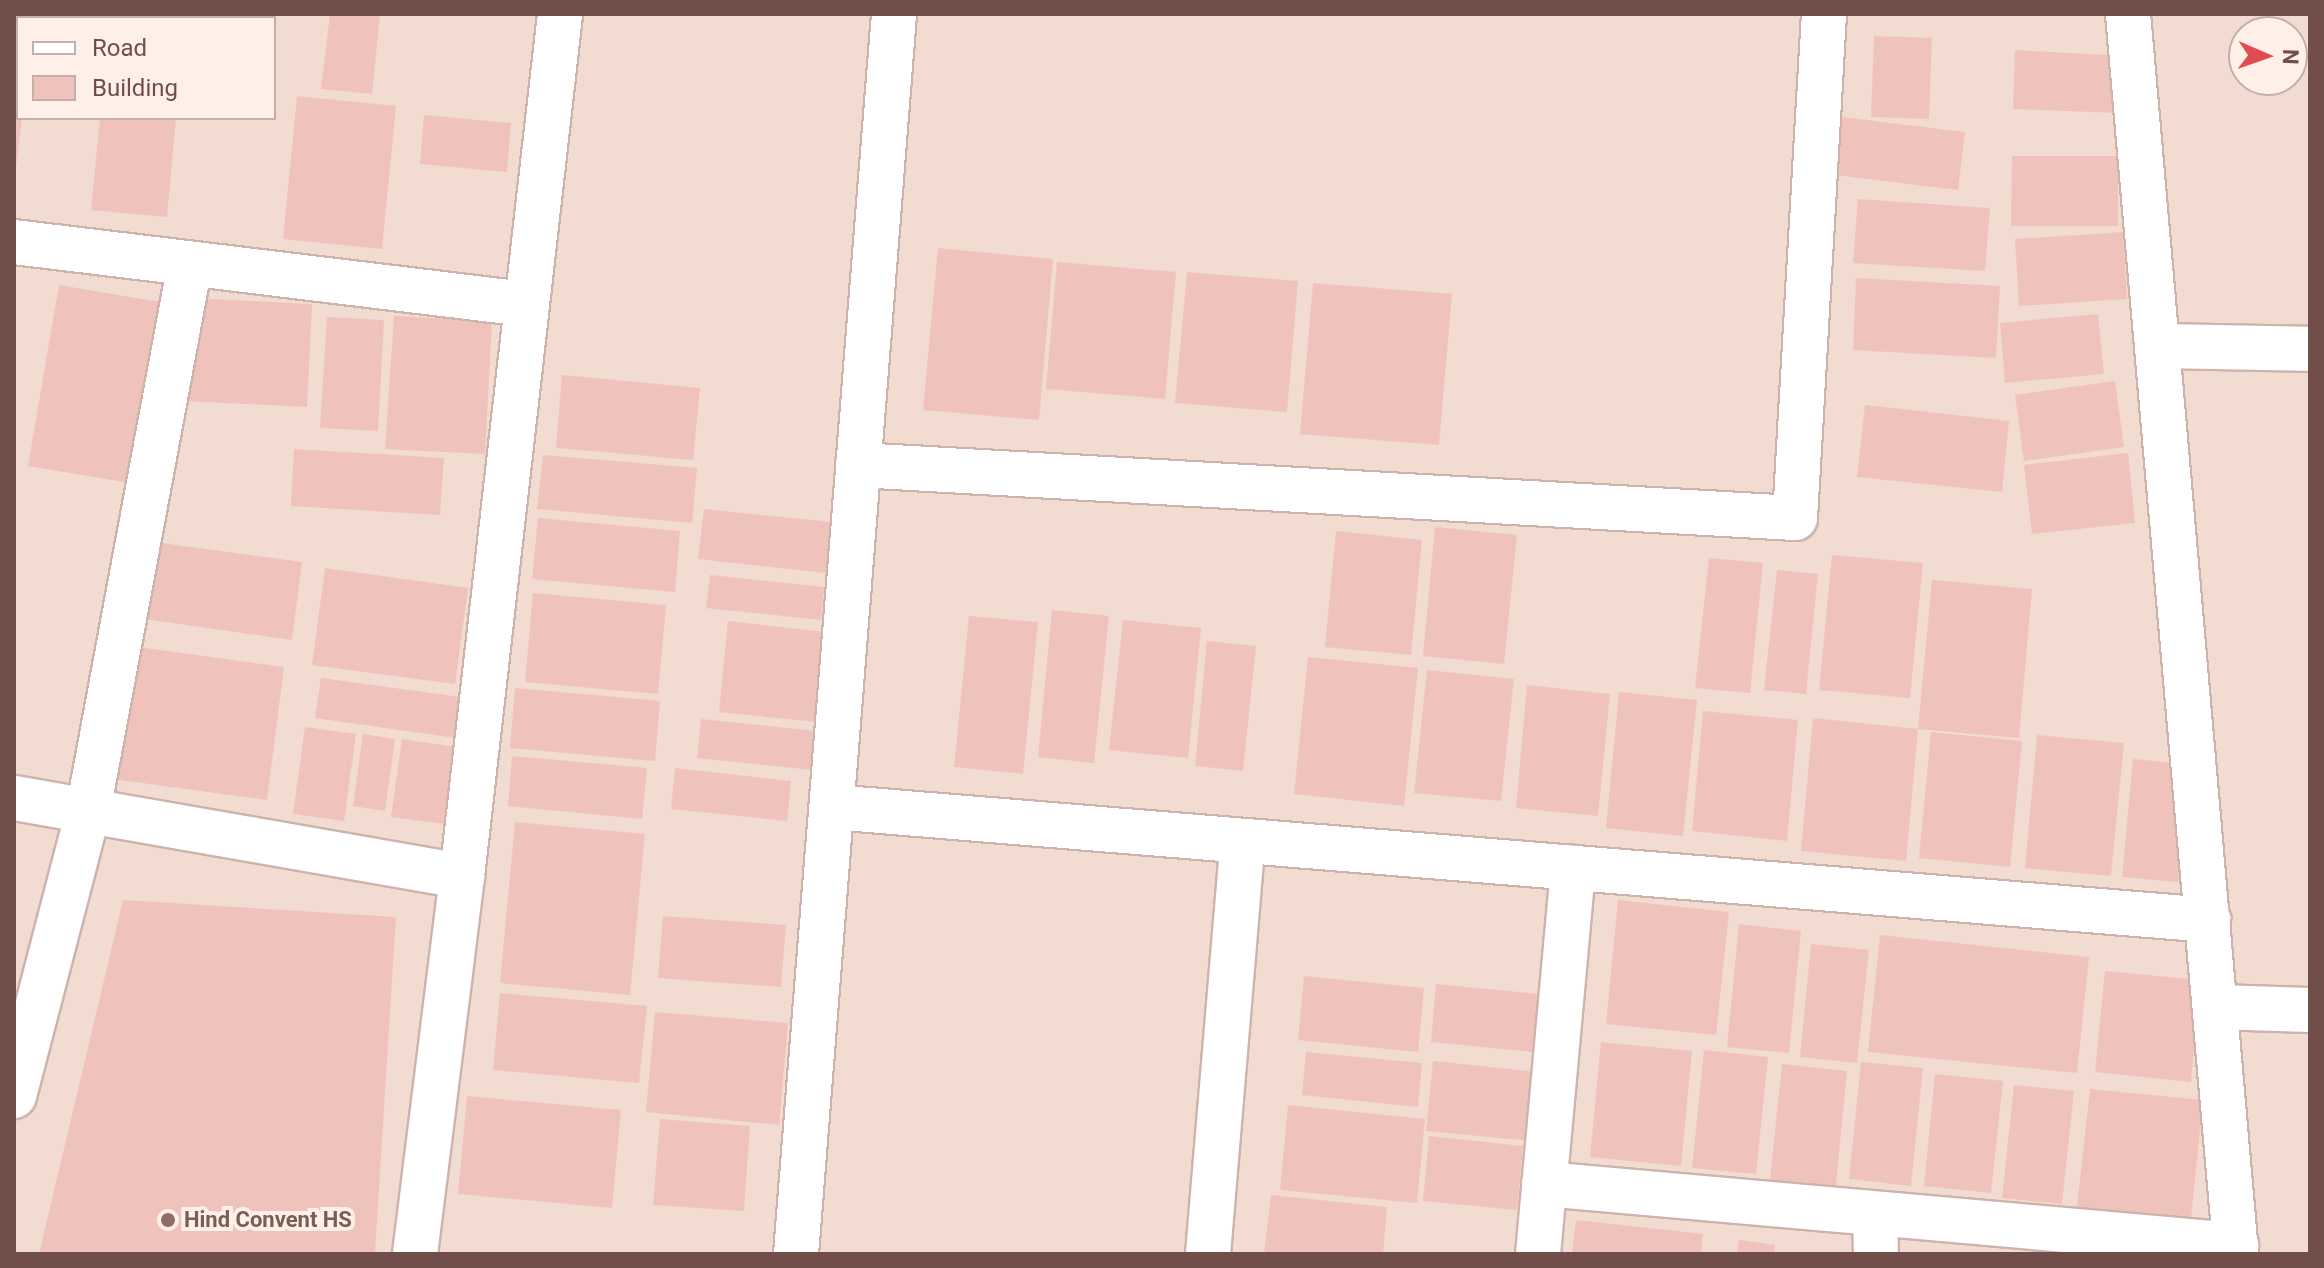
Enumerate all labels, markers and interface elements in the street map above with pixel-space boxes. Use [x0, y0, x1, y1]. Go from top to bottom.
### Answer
legend [16, 16, 276, 120]
north arrow [2228, 16, 2308, 96]
text: Road [92, 34, 147, 62]
text: N [2278, 49, 2303, 65]
text: Building [92, 74, 178, 102]
place label: Hind Convent HS [184, 1207, 352, 1233]
marker: Hind Convent HS [159, 1211, 177, 1229]

